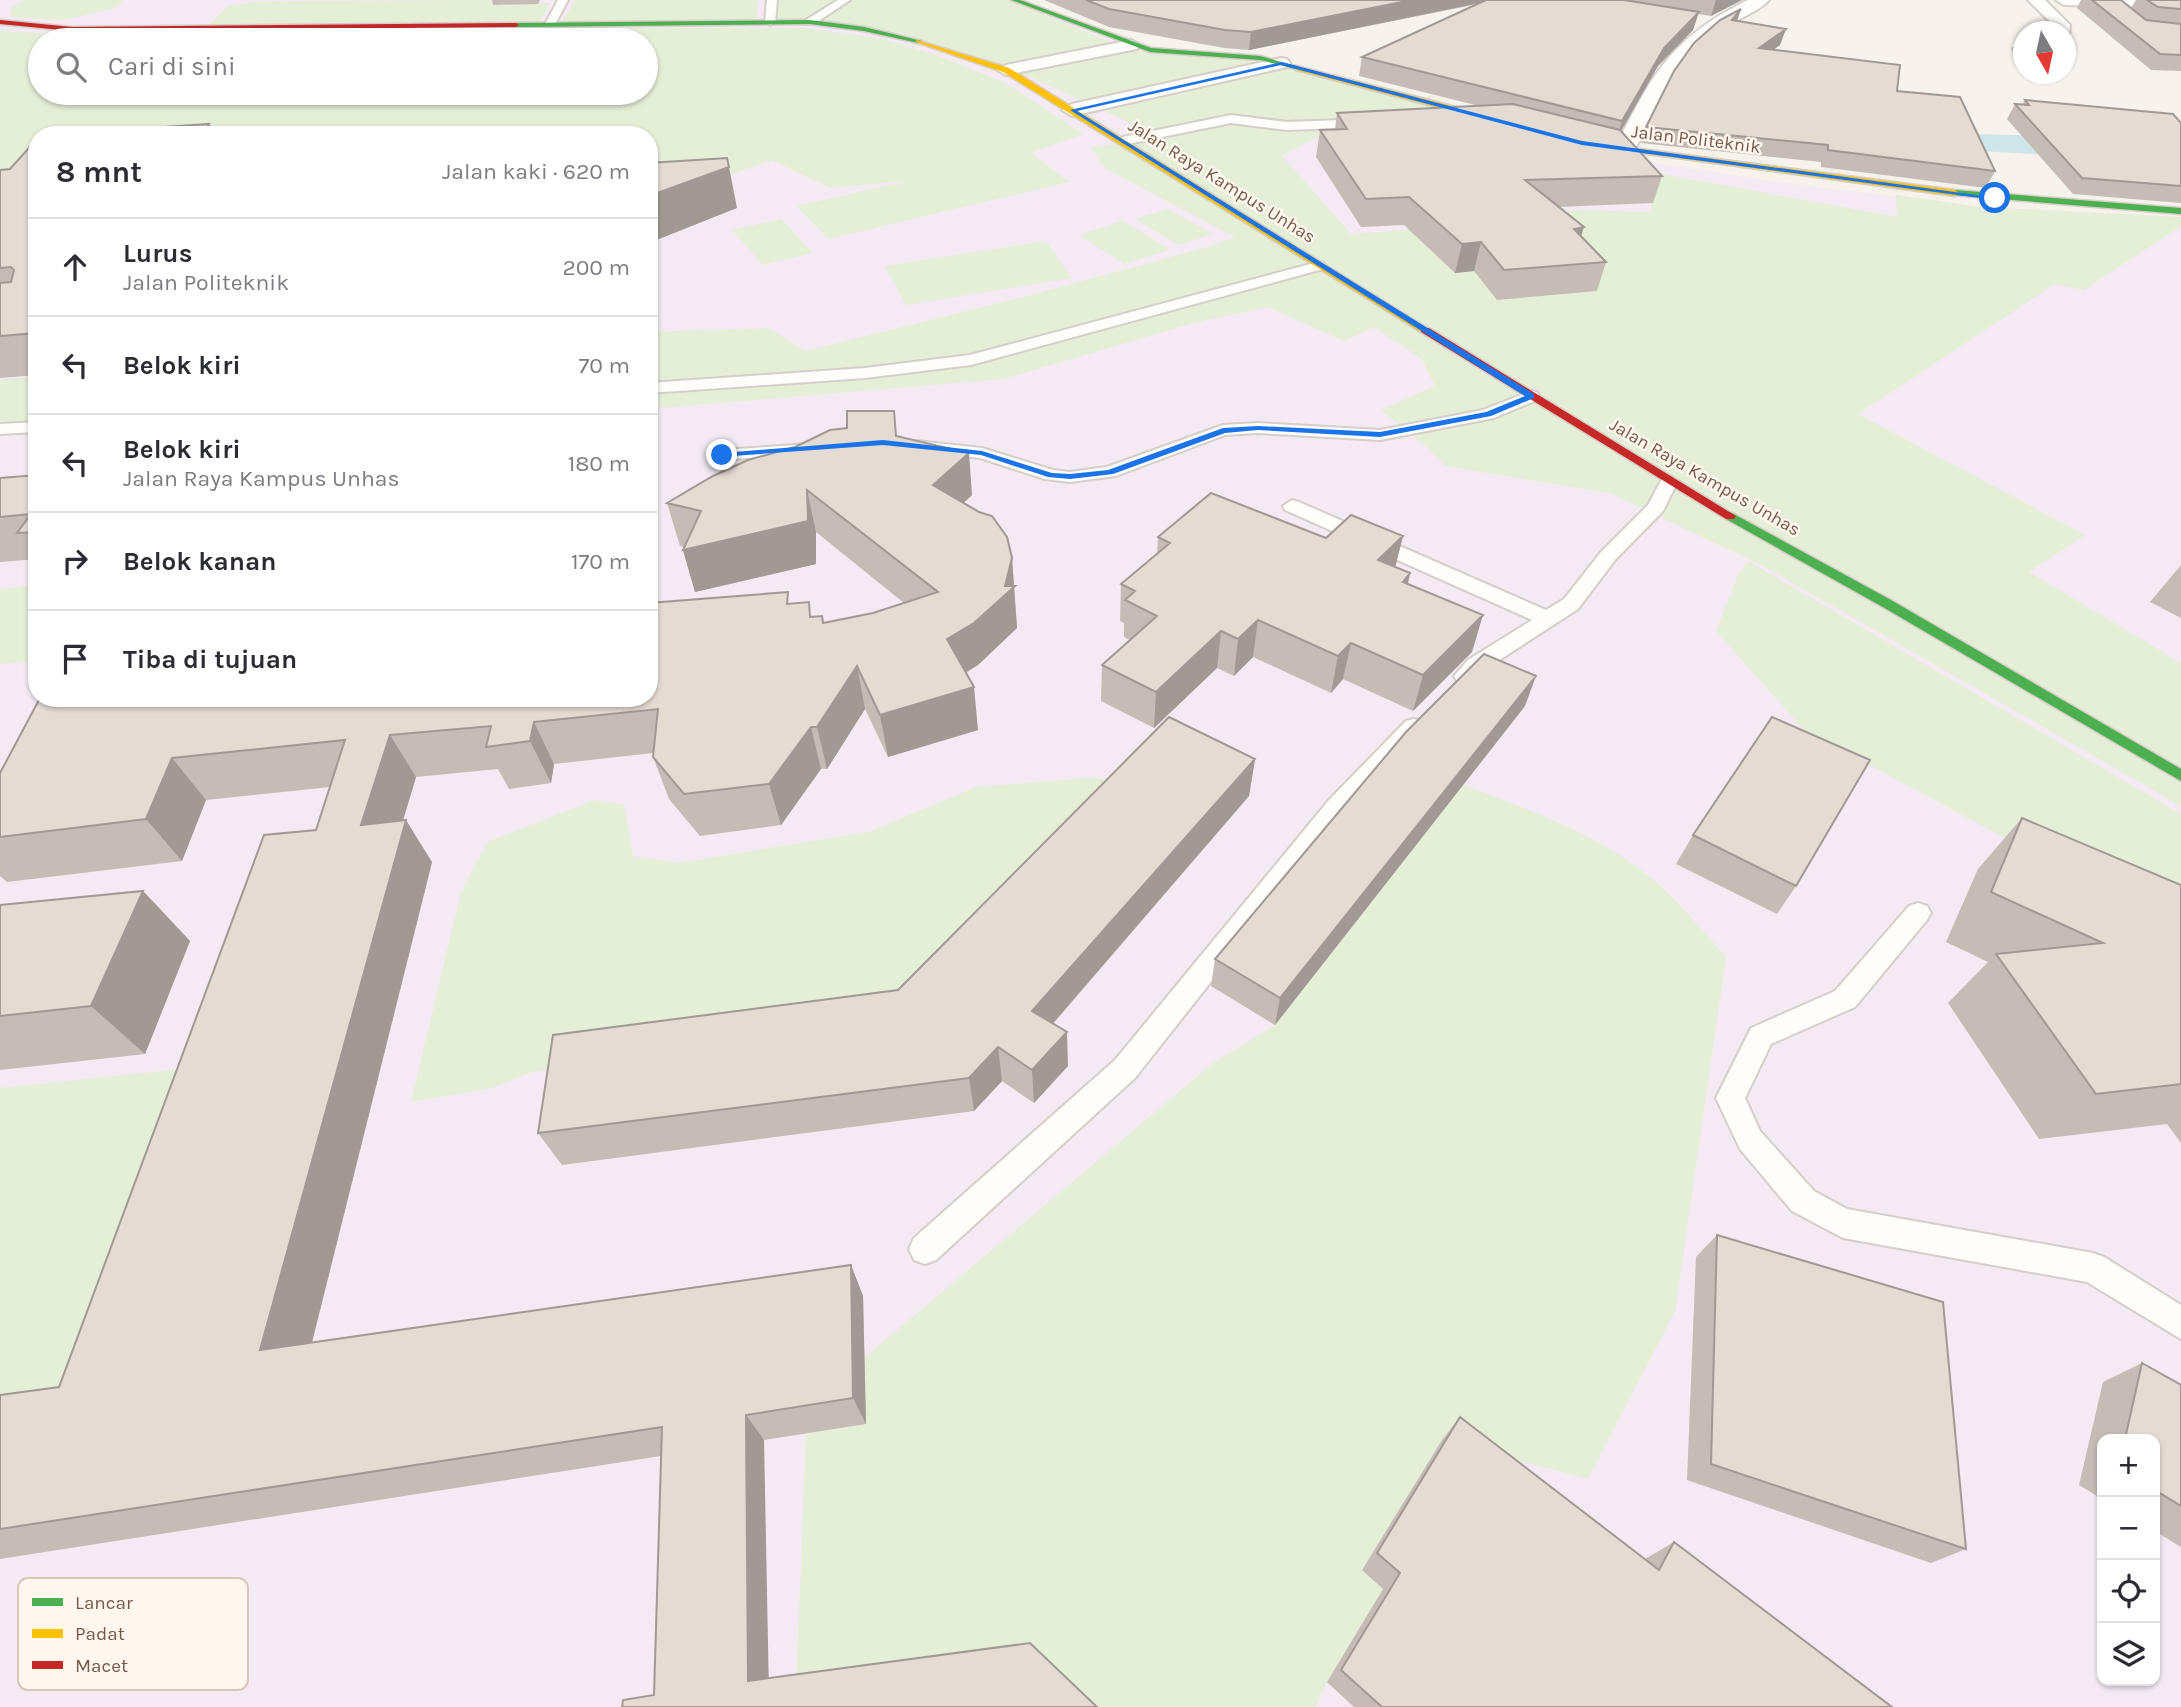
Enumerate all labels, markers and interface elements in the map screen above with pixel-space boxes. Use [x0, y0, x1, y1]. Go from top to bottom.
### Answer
north arrow [2013, 21, 2076, 84]
search box [28, 28, 658, 105]
icon: search [52, 48, 90, 86]
text: Cari di sini [108, 51, 236, 82]
street label: Jalan Raya Kampus Unhas [1124, 114, 1320, 248]
street label: Jalan Politeknik [1630, 120, 1762, 158]
text: 8 mnt [56, 154, 142, 190]
text: Jalan kaki · 620 m [442, 158, 630, 185]
route start [1979, 182, 2010, 213]
text: Lurus [123, 238, 192, 269]
icon: ahead [56, 248, 94, 286]
text: 200 m [562, 254, 630, 281]
text: Jalan Politeknik [123, 269, 289, 296]
icon: left [56, 346, 94, 384]
text: Belok kiri [123, 350, 241, 381]
text: 70 m [579, 352, 630, 379]
street label: Jalan Raya Kampus Unhas [1606, 413, 1804, 541]
text: Belok kiri [123, 434, 241, 465]
route end [706, 439, 737, 470]
icon: left [56, 444, 94, 482]
text: 180 m [568, 450, 630, 477]
text: Jalan Raya Kampus Unhas [123, 465, 400, 492]
icon: right [56, 542, 94, 580]
text: Belok kanan [123, 546, 276, 577]
text: 170 m [571, 548, 630, 575]
icon: arrive [56, 640, 94, 678]
text: Tiba di tujuan [123, 644, 297, 675]
map controls [2097, 1434, 2160, 1686]
button: + [2097, 1434, 2160, 1497]
button: − [2097, 1497, 2160, 1560]
button: locate [2097, 1560, 2160, 1623]
legend [18, 1578, 248, 1690]
text: Lancar [75, 1592, 133, 1614]
text: Padat [75, 1623, 125, 1645]
button: layers [2097, 1623, 2160, 1686]
text: Macet [75, 1655, 128, 1677]

